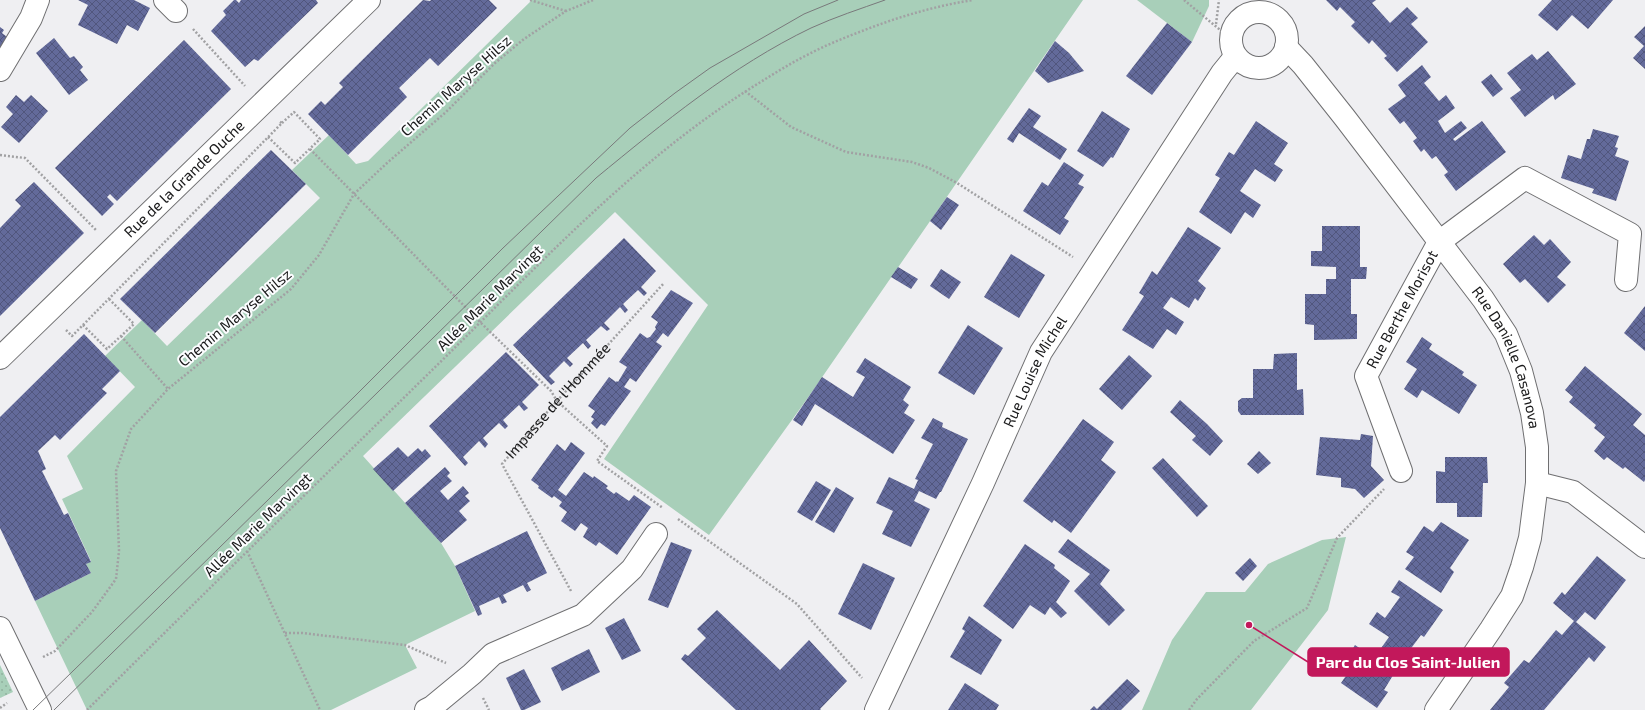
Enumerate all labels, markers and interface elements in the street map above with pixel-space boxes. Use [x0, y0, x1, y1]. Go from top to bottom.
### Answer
street label: Chemin Maryse Hilsz [397, 31, 514, 139]
street label: Rue de la Grande Ouche [120, 116, 248, 241]
street label: Allée Marie Marvingt [433, 240, 546, 354]
street label: Rue Berthe Morisot [1362, 247, 1441, 371]
street label: Chemin Maryse Hilsz [174, 265, 295, 370]
street label: Rue Danielle Casanova [1469, 282, 1544, 430]
street label: Rue Louise Michel [999, 312, 1070, 430]
street label: Impasse de l'Hommée [501, 338, 614, 462]
street label: Allée Marie Marvingt [200, 468, 315, 580]
callout: Parc du Clos Saint-Julien [1308, 648, 1509, 676]
text: Parc du Clos Saint-Julien [1316, 652, 1500, 671]

